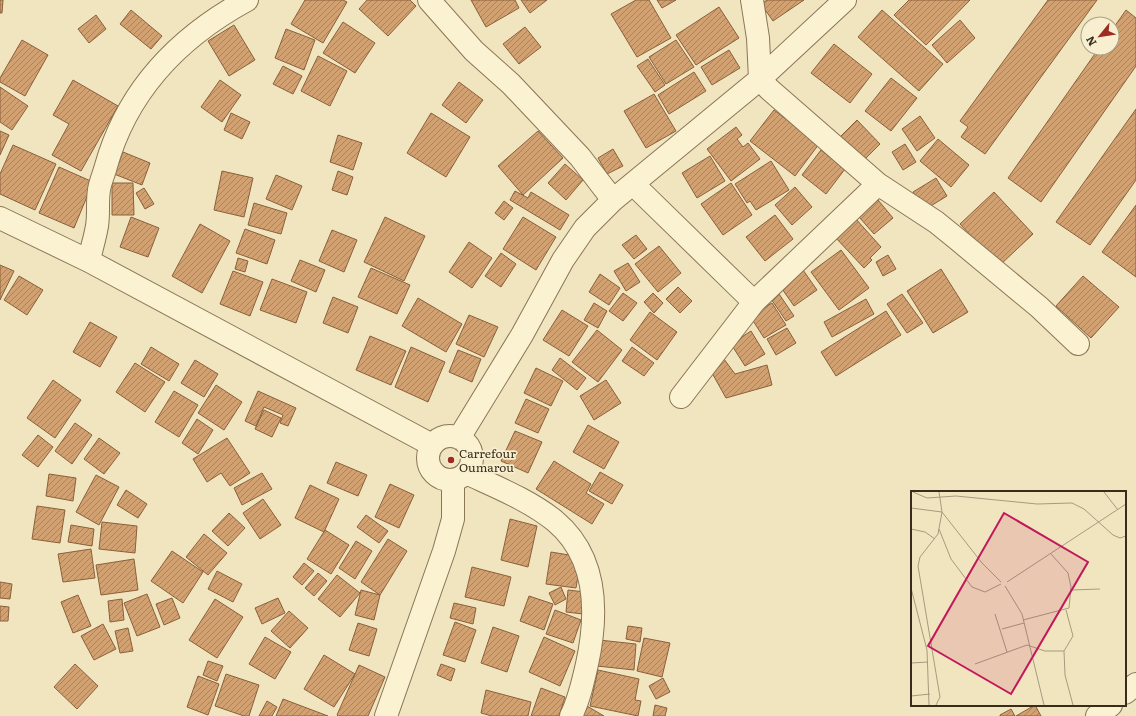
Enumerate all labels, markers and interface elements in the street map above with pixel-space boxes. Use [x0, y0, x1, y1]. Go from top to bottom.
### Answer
north arrow [1080, 16, 1120, 56]
text: N [1081, 34, 1100, 49]
place label: Carrefour Oumarou [459, 444, 516, 476]
marker: Carrefour Oumarou [446, 455, 456, 465]
inset map [911, 491, 1126, 706]

